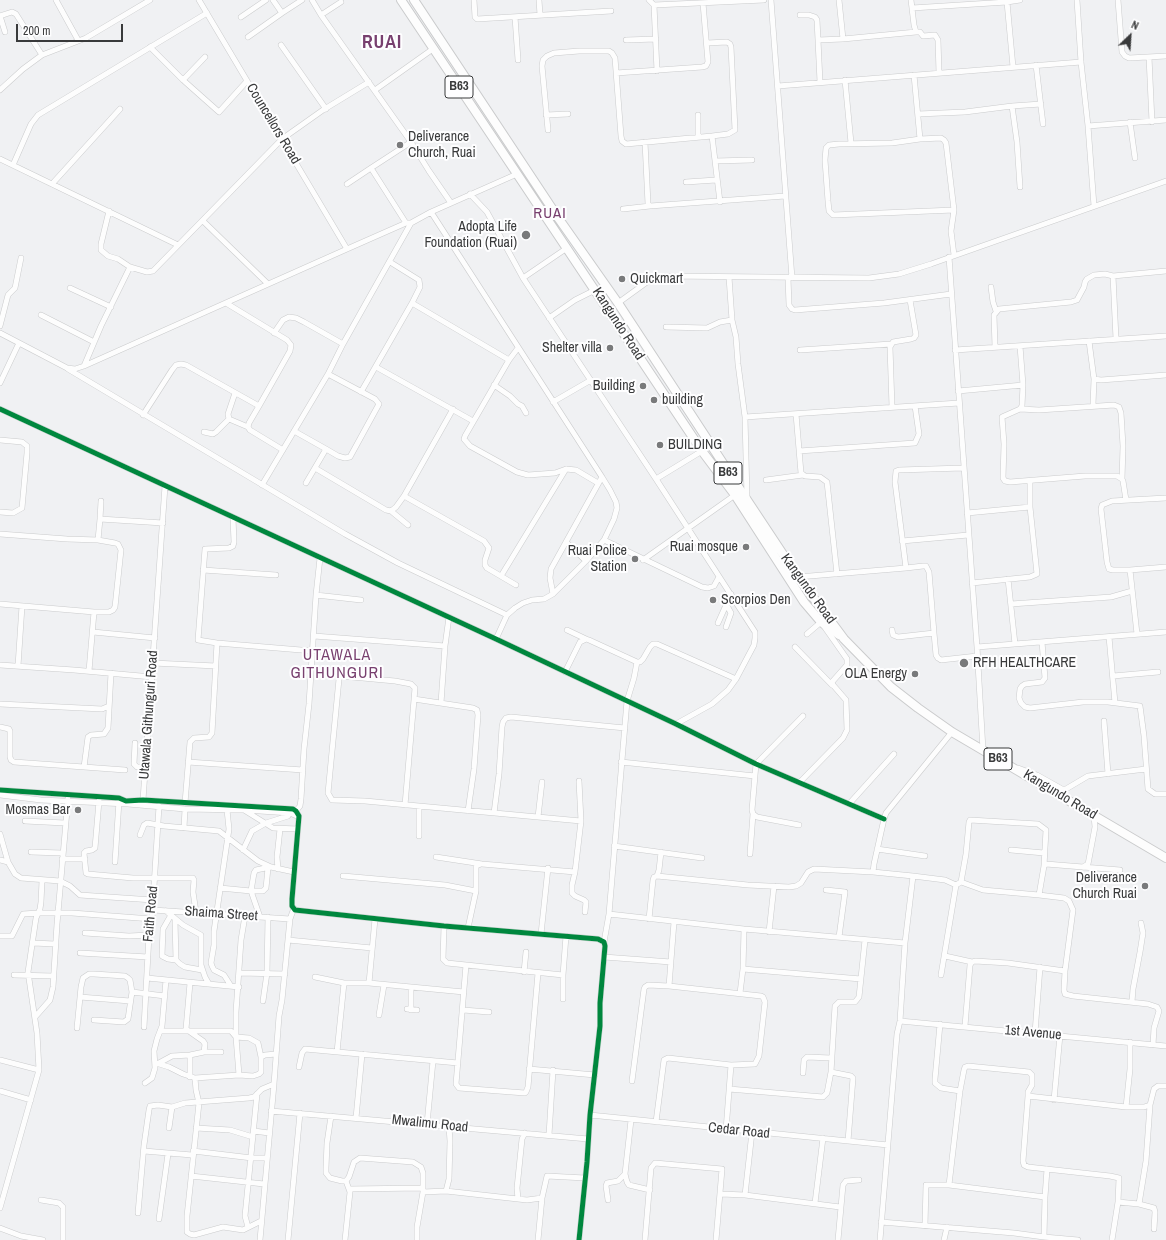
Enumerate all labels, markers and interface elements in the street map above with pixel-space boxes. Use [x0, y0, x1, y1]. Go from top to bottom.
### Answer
scale bar [18, 16, 125, 42]
north arrow [1110, 16, 1150, 56]
text: N [1129, 17, 1141, 33]
text: 200 m [23, 23, 50, 39]
district label: RUAI [362, 32, 402, 54]
road number: B63 [445, 76, 473, 98]
street label: Councellors Road [242, 81, 304, 167]
place label: Deliverance Church, Ruai [408, 129, 476, 162]
marker: Deliverance Church, Ruai [395, 140, 405, 150]
district label: RUAI [533, 205, 567, 223]
place label: Adopta Life Foundation (Ruai) [424, 219, 517, 252]
marker: Adopta Life Foundation (Ruai) [520, 229, 532, 241]
place label: Quickmart [630, 271, 683, 287]
marker: Quickmart [617, 274, 627, 284]
street label: Kangundo Road [588, 285, 648, 363]
place label: Shelter villa [542, 340, 602, 356]
marker: Shelter villa [605, 343, 615, 353]
place label: Building [593, 378, 635, 394]
marker: Building [638, 381, 648, 391]
place label: building [662, 392, 703, 408]
marker: building [649, 395, 659, 405]
place label: BUILDING [668, 437, 722, 453]
marker: BUILDING [655, 440, 665, 450]
road number: B63 [714, 462, 742, 484]
place label: Ruai mosque [670, 539, 738, 555]
marker: Ruai mosque [741, 542, 751, 552]
place label: Ruai Police Station [568, 543, 627, 576]
street label: Kangundo Road [777, 550, 839, 628]
marker: Ruai Police Station [630, 554, 640, 564]
place label: Scorpios Den [721, 592, 791, 608]
marker: Scorpios Den [708, 595, 718, 605]
district label: UTAWALA GITHUNGURI [290, 646, 384, 684]
street label: Utawala Githunguri Road [136, 650, 162, 780]
place label: RFH HEALTHCARE [973, 655, 1076, 671]
marker: RFH HEALTHCARE [958, 657, 970, 669]
place label: OLA Energy [844, 666, 907, 682]
marker: OLA Energy [910, 669, 920, 679]
road number: B63 [984, 748, 1012, 770]
street label: Kangundo Road [1020, 766, 1100, 824]
place label: Mosmas Bar [6, 802, 70, 818]
marker: Mosmas Bar [73, 805, 83, 815]
place label: Deliverance Church Ruai [1073, 870, 1137, 902]
marker: Deliverance Church Ruai [1140, 881, 1150, 891]
street label: Faith Road [140, 885, 162, 943]
street label: Shaima Street [184, 903, 258, 925]
street label: 1st Avenue [1004, 1022, 1062, 1044]
street label: Mwalimu Road [391, 1112, 469, 1136]
street label: Cedar Road [707, 1119, 771, 1143]

